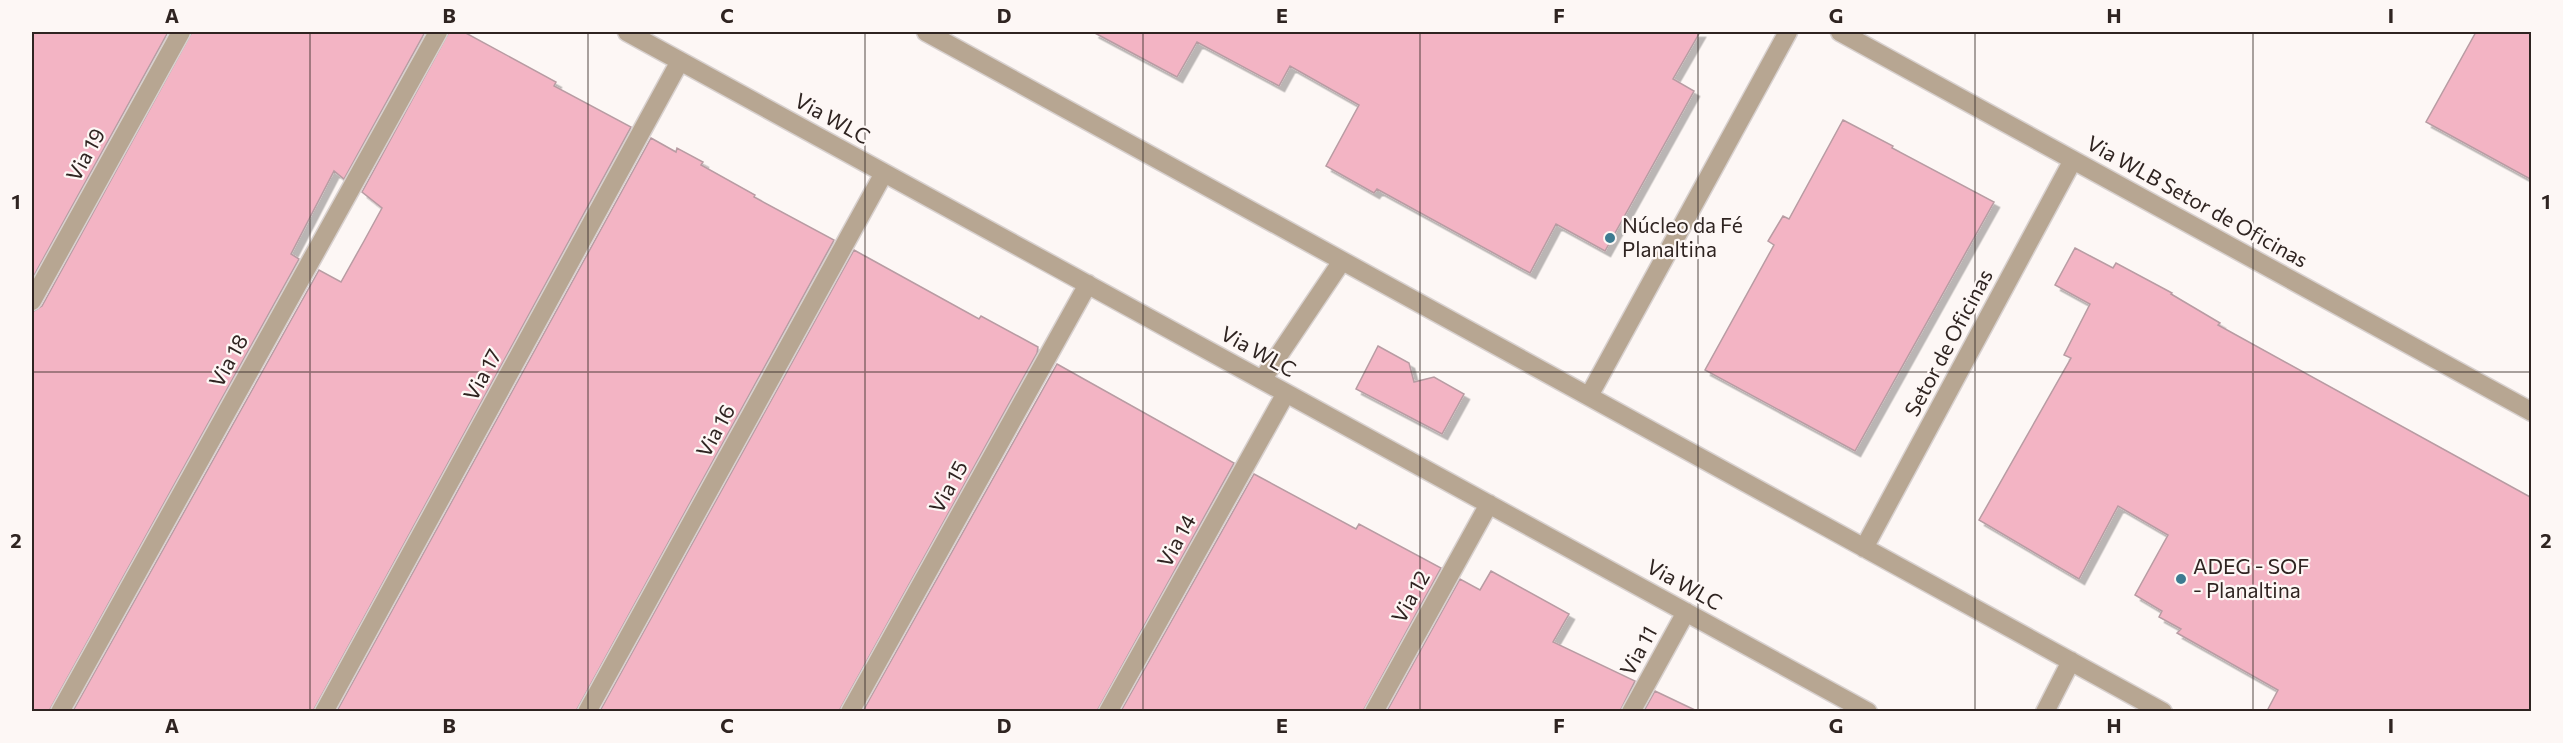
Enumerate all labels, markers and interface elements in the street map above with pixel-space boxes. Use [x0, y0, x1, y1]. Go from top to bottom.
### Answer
text: A [165, 3, 179, 27]
text: B [442, 3, 456, 27]
text: C [720, 3, 734, 27]
text: D [997, 3, 1011, 27]
text: E [1276, 3, 1288, 27]
text: F [1553, 3, 1565, 27]
text: G [1829, 3, 1843, 27]
text: H [2107, 3, 2122, 27]
text: I [2388, 3, 2394, 27]
street label: Via WLC [791, 87, 875, 149]
street label: Via 19 [60, 123, 109, 185]
street label: Via WLB Setor de Oficinas [2083, 129, 2313, 272]
text: 1 [11, 189, 21, 213]
text: 1 [2541, 189, 2551, 213]
place label: Núcleo da Fé Planaltina [1622, 212, 1743, 261]
marker: Núcleo da Fé Planaltina [1603, 231, 1617, 245]
street label: Setor de Oficinas [1898, 264, 1997, 420]
street label: Via WLC [1217, 320, 1301, 382]
street label: Via 18 [203, 329, 252, 391]
street label: Via 17 [457, 344, 506, 404]
street label: Via 16 [690, 399, 739, 461]
street label: Via 15 [923, 456, 972, 517]
street label: Via 14 [1151, 509, 1200, 571]
text: 2 [10, 528, 22, 552]
text: 2 [2540, 528, 2552, 552]
street label: Via WLC [1643, 553, 1727, 615]
place label: ADEG - SOF - Planaltina [2193, 553, 2309, 602]
street label: Via 12 [1385, 566, 1434, 627]
marker: ADEG - SOF - Planaltina [2174, 572, 2188, 586]
street label: Via 11 [1614, 621, 1661, 679]
text: A [165, 713, 179, 737]
text: B [442, 713, 456, 737]
text: C [720, 713, 734, 737]
text: D [997, 713, 1011, 737]
text: E [1276, 713, 1288, 737]
text: F [1553, 713, 1565, 737]
text: G [1829, 713, 1843, 737]
text: H [2107, 713, 2122, 737]
text: I [2388, 713, 2394, 737]

